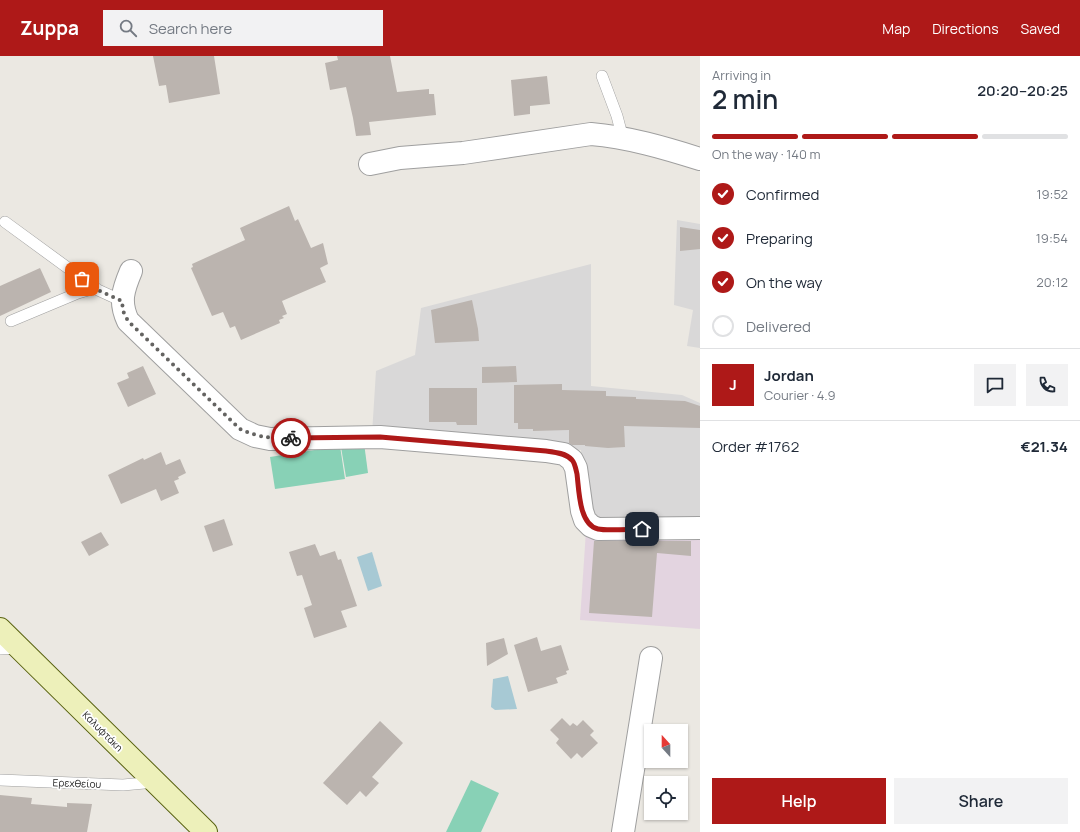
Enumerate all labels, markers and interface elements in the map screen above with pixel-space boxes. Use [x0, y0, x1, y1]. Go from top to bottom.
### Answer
search box [103, 10, 383, 46]
text: Zuppa [20, 15, 79, 41]
icon: search [117, 17, 139, 39]
text: Search here [149, 18, 232, 39]
text: Map [882, 19, 910, 38]
text: Directions [932, 19, 999, 38]
text: Saved [1021, 19, 1060, 38]
text: Arriving in [712, 66, 771, 84]
text: 20:20–20:25 [977, 80, 1068, 101]
text: 2 min [712, 81, 778, 117]
text: On the way · 140 m [712, 145, 821, 163]
icon: check [712, 183, 734, 205]
text: Confirmed [746, 184, 819, 205]
text: 19:52 [1036, 185, 1068, 203]
icon: check [712, 227, 734, 249]
text: Preparing [746, 228, 813, 249]
text: 19:54 [1036, 229, 1068, 247]
pin [65, 262, 99, 296]
icon: bag [71, 268, 93, 290]
icon: check [712, 271, 734, 293]
text: On the way [746, 272, 822, 293]
text: 20:12 [1036, 273, 1068, 291]
text: Delivered [746, 316, 811, 337]
button: chat [974, 364, 1016, 406]
button: phone [1026, 364, 1068, 406]
text: Jordan [764, 365, 814, 386]
text: J [729, 374, 737, 395]
text: Courier · 4.9 [764, 386, 836, 404]
courier [271, 418, 311, 458]
icon: bike [280, 427, 302, 449]
text: Order #1762 [712, 436, 799, 457]
text: €21.34 [1020, 436, 1068, 457]
pin [625, 512, 659, 546]
icon: home [631, 518, 653, 540]
street label: Καλυφτάκη [80, 708, 126, 754]
north arrow [644, 724, 688, 768]
map controls [644, 724, 688, 820]
street label: Ερεχθείου [52, 775, 102, 791]
button: locate [644, 776, 688, 820]
button: Help [712, 778, 886, 824]
button: Share [894, 778, 1068, 824]

